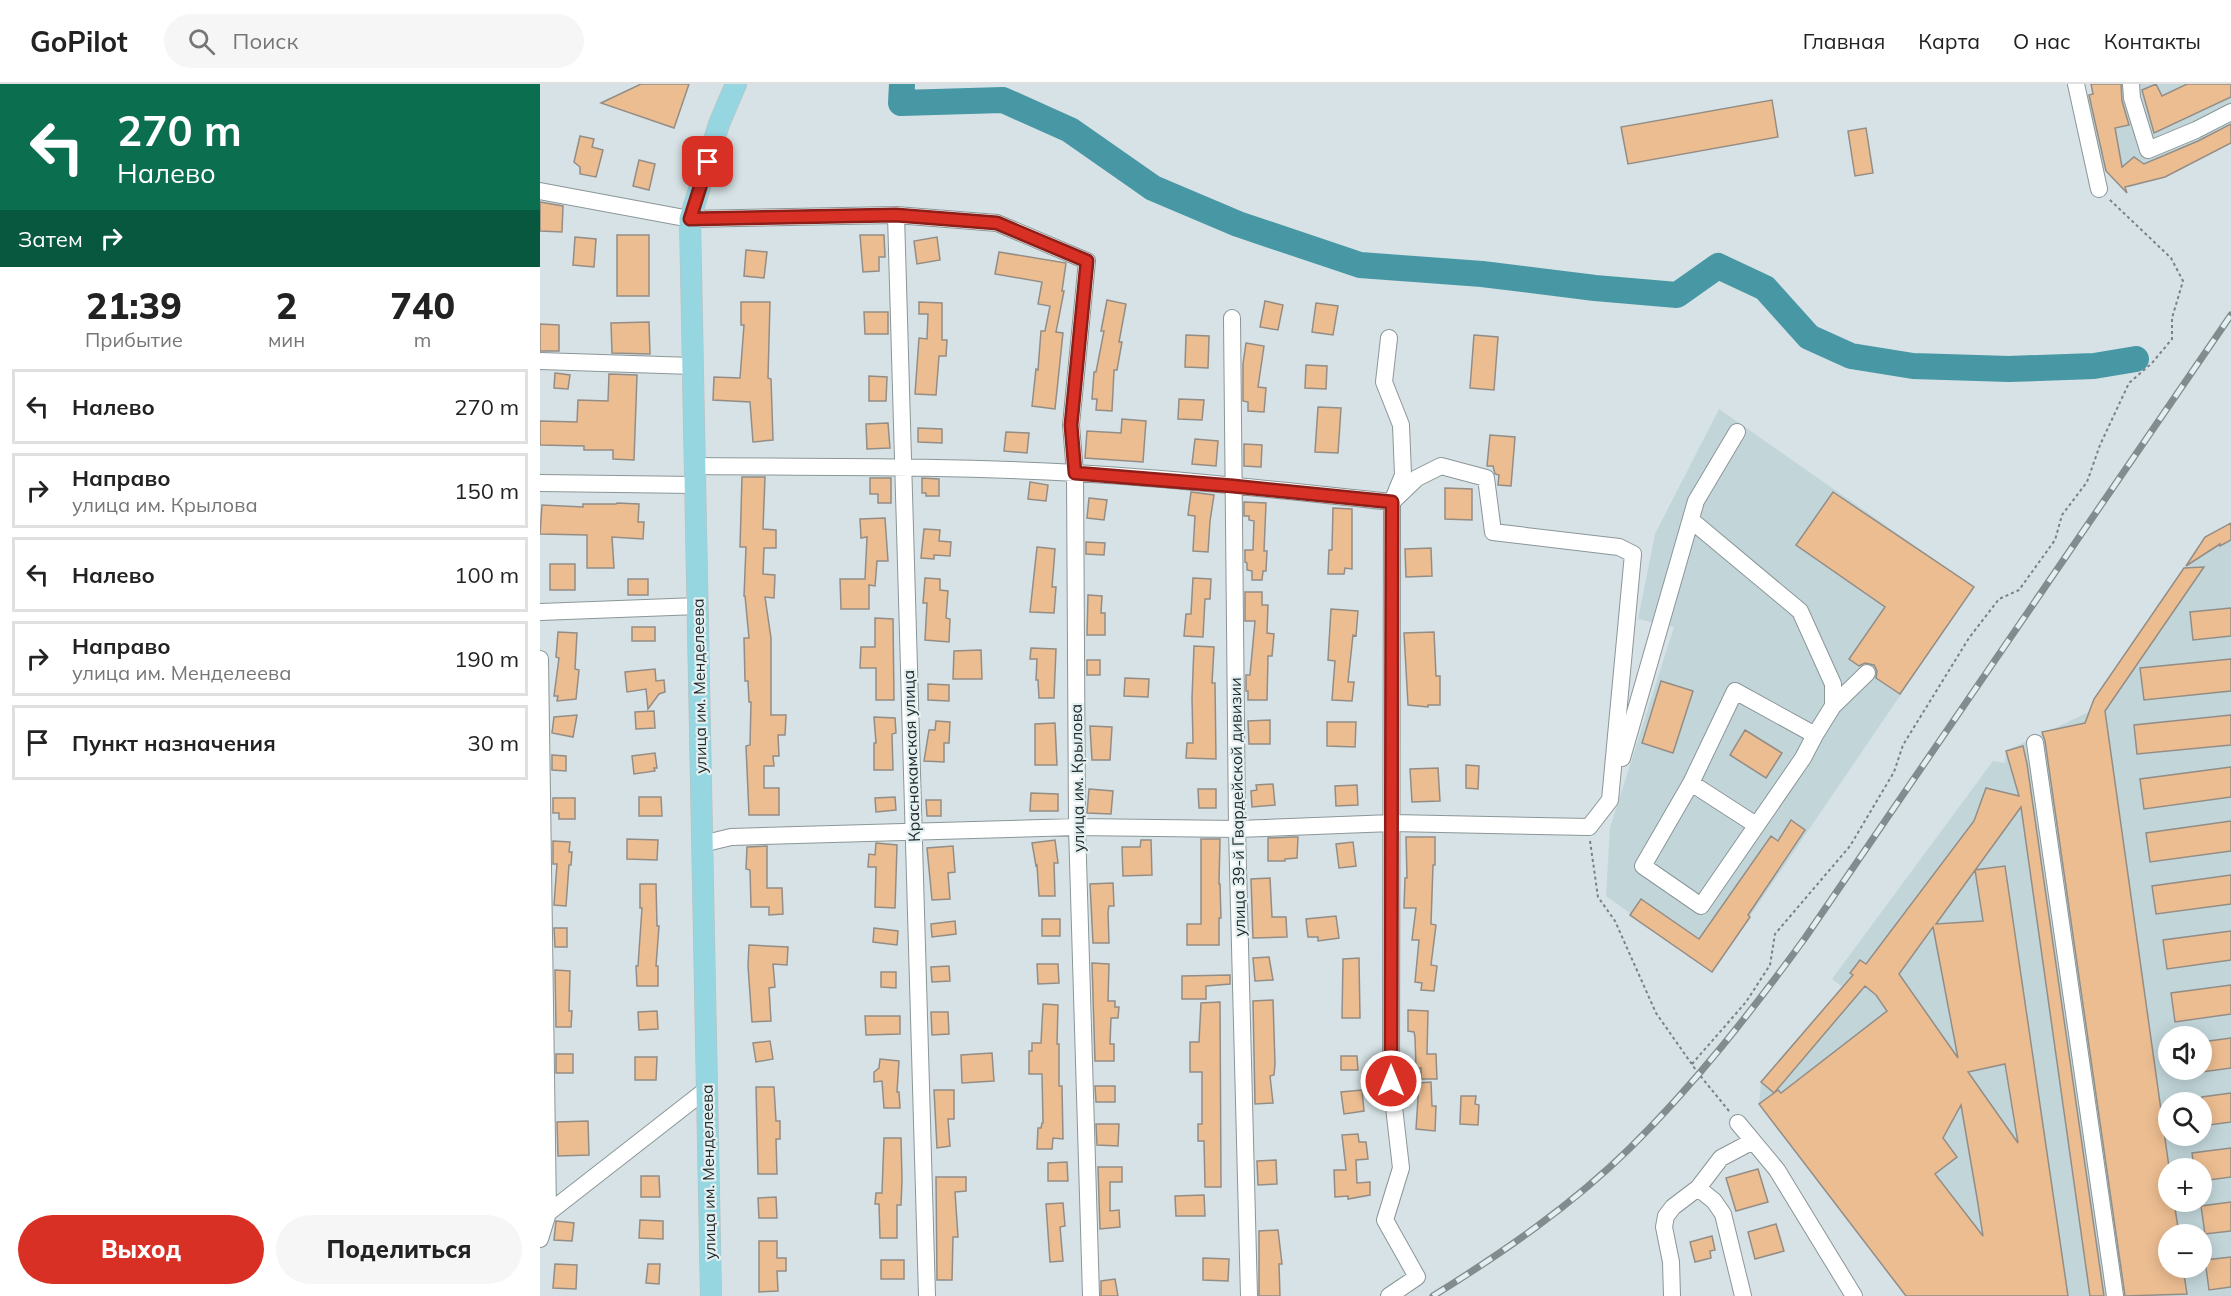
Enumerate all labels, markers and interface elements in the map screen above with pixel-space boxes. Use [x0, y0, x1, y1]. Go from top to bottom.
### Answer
search box [164, 14, 584, 68]
text: GoPilot [30, 24, 128, 59]
icon: search [185, 25, 218, 58]
text: Поиск [233, 27, 298, 55]
text: Главная [1803, 28, 1885, 54]
text: Карта [1918, 28, 1980, 54]
text: О нас [2013, 28, 2071, 54]
text: Контакты [2104, 28, 2201, 54]
text: 270 m [117, 104, 242, 157]
icon: left [18, 108, 96, 186]
pin [682, 136, 733, 187]
icon: arrive [691, 145, 724, 178]
text: Налево [117, 156, 216, 190]
icon: right [95, 222, 128, 255]
text: Затем [18, 225, 83, 253]
text: 21:39 [86, 283, 182, 328]
text: 2 [276, 283, 297, 328]
text: 740 [390, 283, 455, 328]
text: Прибытие [85, 327, 183, 352]
text: мин [268, 327, 305, 352]
text: m [414, 327, 431, 352]
icon: left [21, 390, 54, 423]
text: Налево [72, 393, 155, 421]
text: 270 m [454, 393, 519, 421]
text: Направо [72, 464, 170, 492]
icon: right [21, 474, 54, 507]
text: 150 m [454, 477, 519, 505]
text: улица им. Крылова [72, 492, 258, 517]
icon: left [21, 558, 54, 591]
text: Налево [72, 561, 155, 589]
text: 100 m [454, 561, 519, 589]
street label: улица им. Менделеева [687, 598, 711, 774]
text: Направо [72, 632, 170, 660]
icon: right [21, 642, 54, 675]
text: 190 m [454, 645, 519, 673]
text: улица им. Менделеева [72, 660, 291, 685]
street label: Краснокамская улица [898, 670, 924, 842]
street label: улица 39-й Гвардейской дивизии [1225, 677, 1249, 937]
street label: улица им. Крылова [1066, 704, 1088, 852]
icon: arrive [21, 726, 54, 759]
text: Пункт назначения [72, 729, 276, 757]
text: 30 m [468, 729, 519, 757]
map controls [2158, 1026, 2212, 1278]
button: sound [2158, 1026, 2212, 1080]
position arrow [1359, 1049, 1423, 1113]
street label: улица им. Менделеева [696, 1084, 720, 1260]
button: search [2158, 1092, 2212, 1146]
button: + [2158, 1158, 2212, 1212]
button: Выход [18, 1215, 264, 1284]
button: Поделиться [276, 1215, 522, 1284]
button: − [2158, 1224, 2212, 1278]

